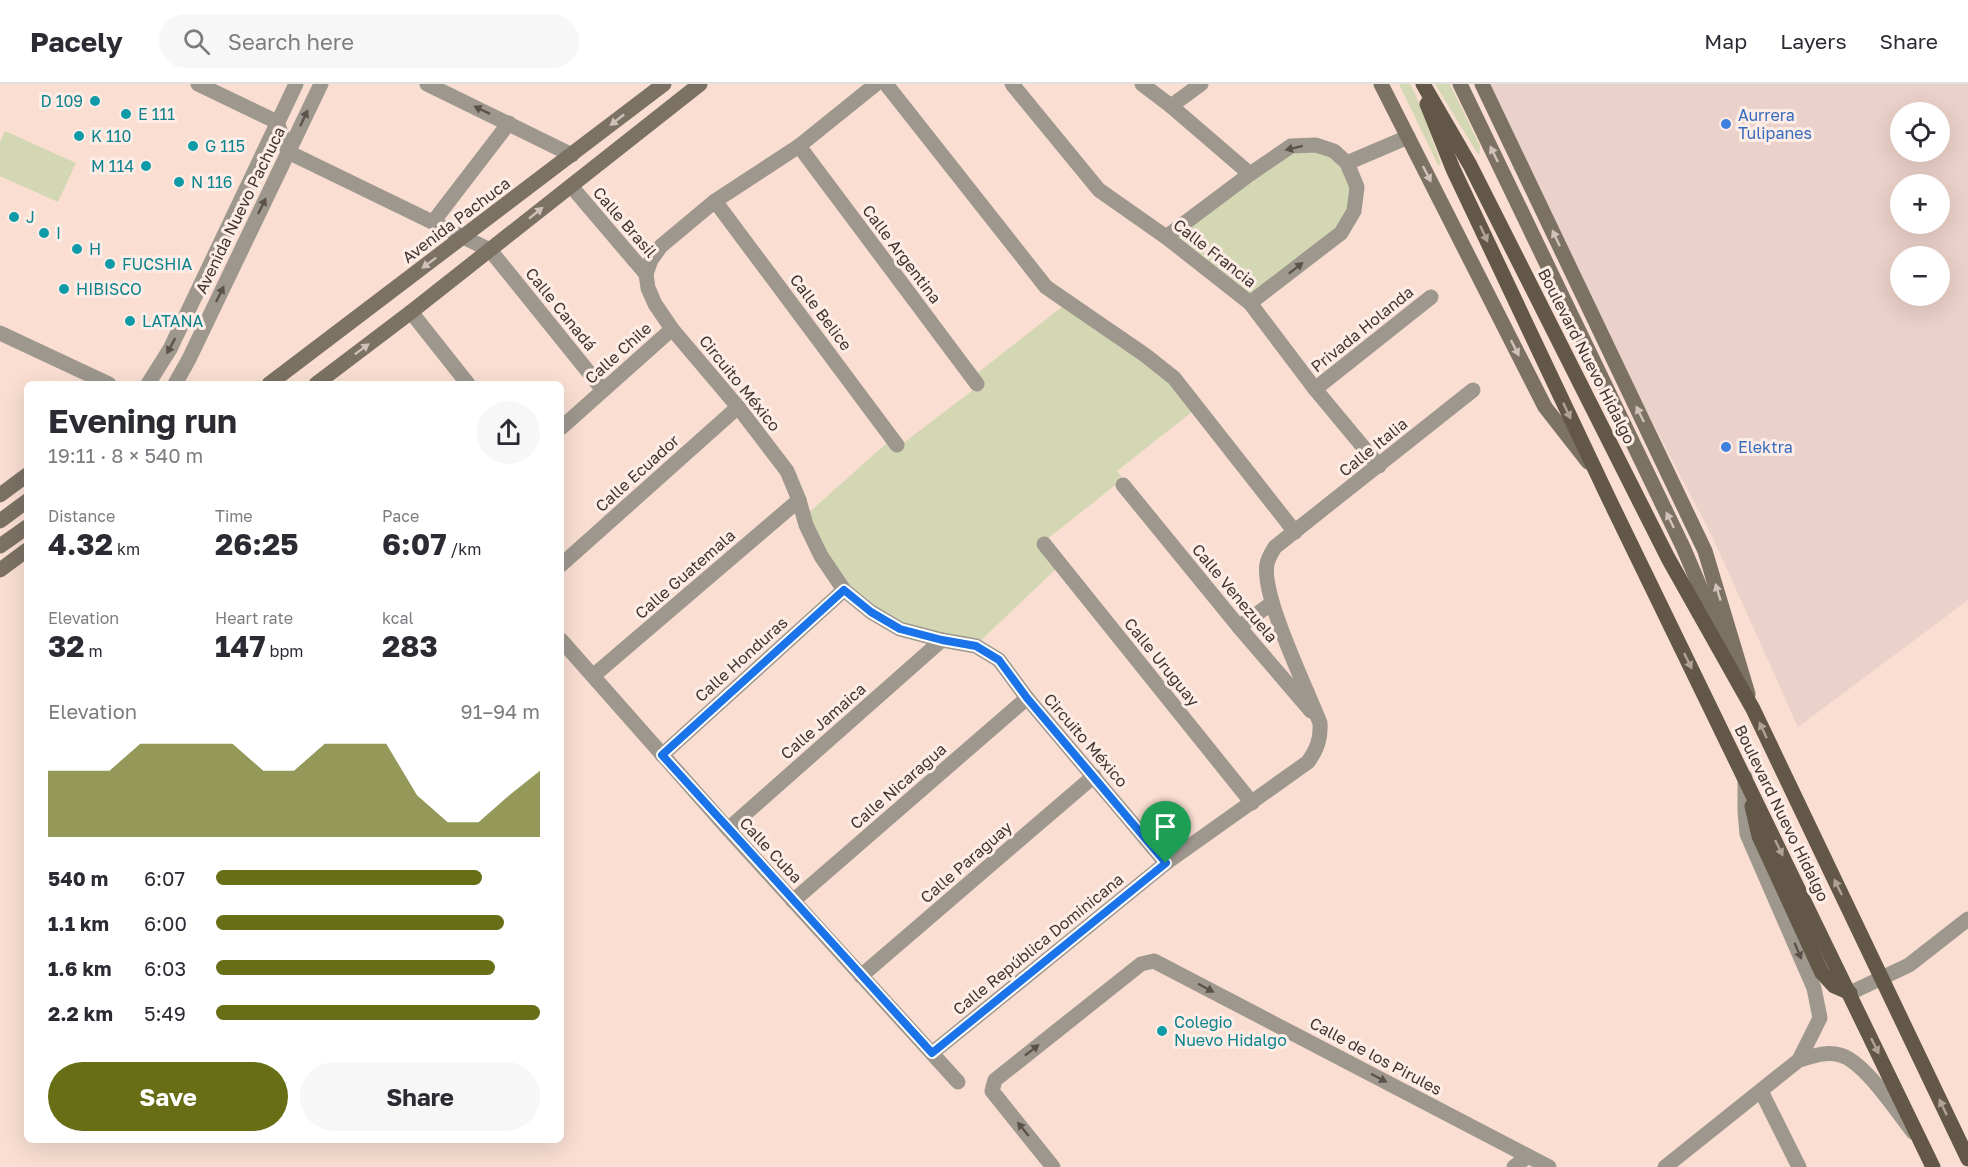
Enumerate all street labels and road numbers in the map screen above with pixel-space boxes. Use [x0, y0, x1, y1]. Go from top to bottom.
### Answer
street label: Avenida Nuevo Pachuca [191, 123, 289, 297]
street label: Avenida Pachuca [398, 173, 514, 267]
street label: Calle Brasil [589, 183, 661, 261]
street label: Calle Argentina [858, 201, 946, 307]
street label: Calle Francia [1170, 214, 1260, 292]
street label: Calle Canadá [521, 263, 601, 355]
street label: Boulevard Nuevo Hidalgo [1534, 265, 1640, 447]
street label: Calle Belice [786, 270, 856, 354]
street label: Privada Holanda [1307, 282, 1417, 376]
street label: Calle Chile [581, 318, 655, 388]
street label: Circuito México [695, 331, 785, 435]
street label: Calle Italia [1335, 413, 1411, 481]
street label: Calle Ecuador [591, 430, 683, 516]
street label: Calle Guatemala [631, 525, 739, 623]
street label: Calle Venezuela [1188, 540, 1282, 646]
street label: Calle Honduras [690, 612, 792, 706]
street label: Calle Uruguay [1120, 614, 1204, 710]
street label: Calle Jamaica [776, 679, 870, 763]
street label: Circuito México [1040, 689, 1132, 791]
street label: Boulevard Nuevo Hidalgo [1730, 721, 1834, 905]
street label: Calle Nicaragua [846, 739, 950, 833]
street label: Calle Cuba [735, 813, 807, 887]
street label: Calle Paraguay [916, 817, 1016, 907]
street label: Calle República Dominicana [949, 869, 1127, 1019]
street label: Calle de los Pirules [1306, 1013, 1446, 1099]

